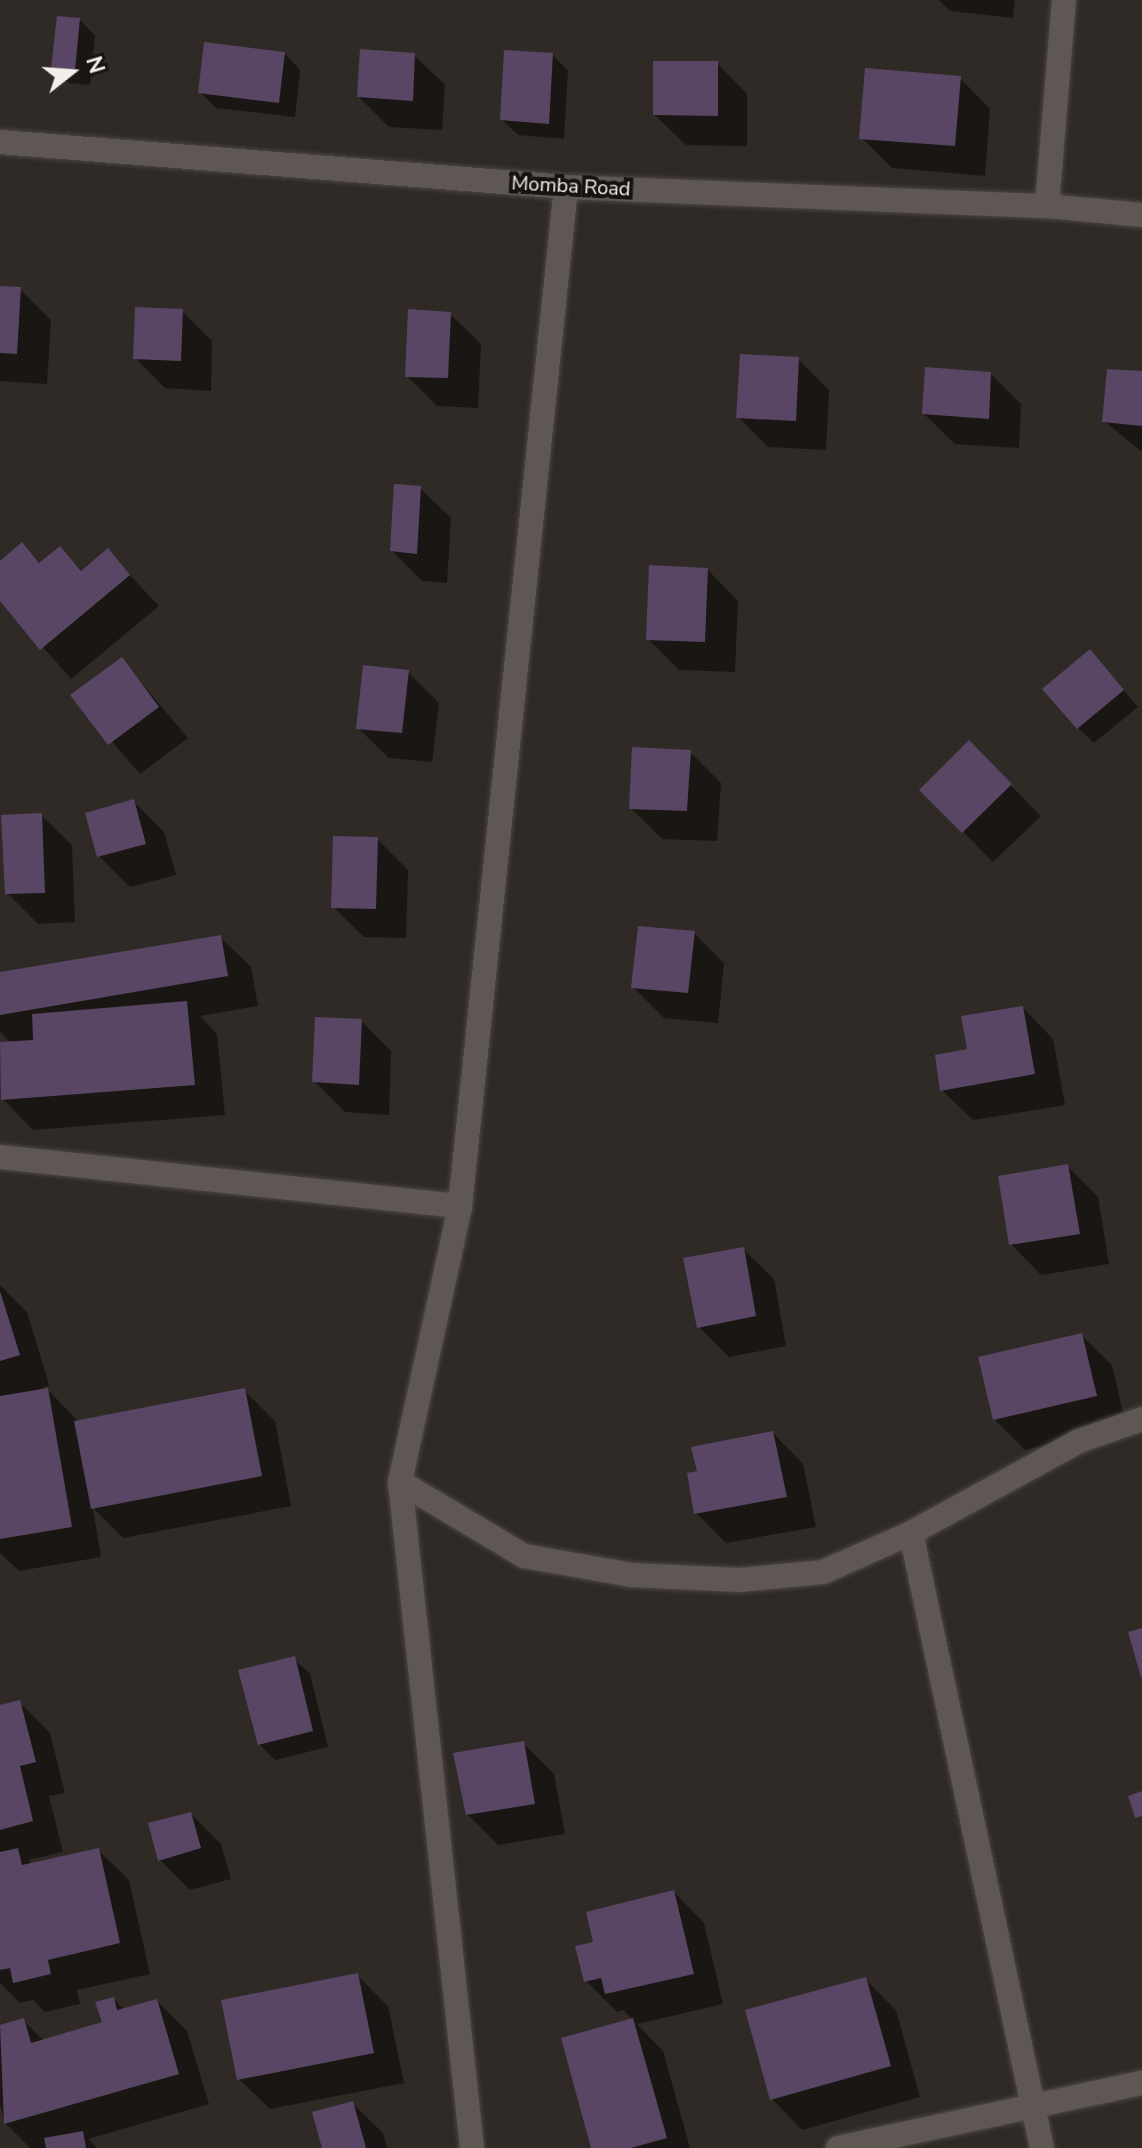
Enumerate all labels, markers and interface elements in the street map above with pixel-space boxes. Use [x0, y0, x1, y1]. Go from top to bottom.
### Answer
north arrow [32, 32, 112, 112]
text: N [78, 53, 112, 77]
street label: Momba Road [511, 171, 631, 201]

